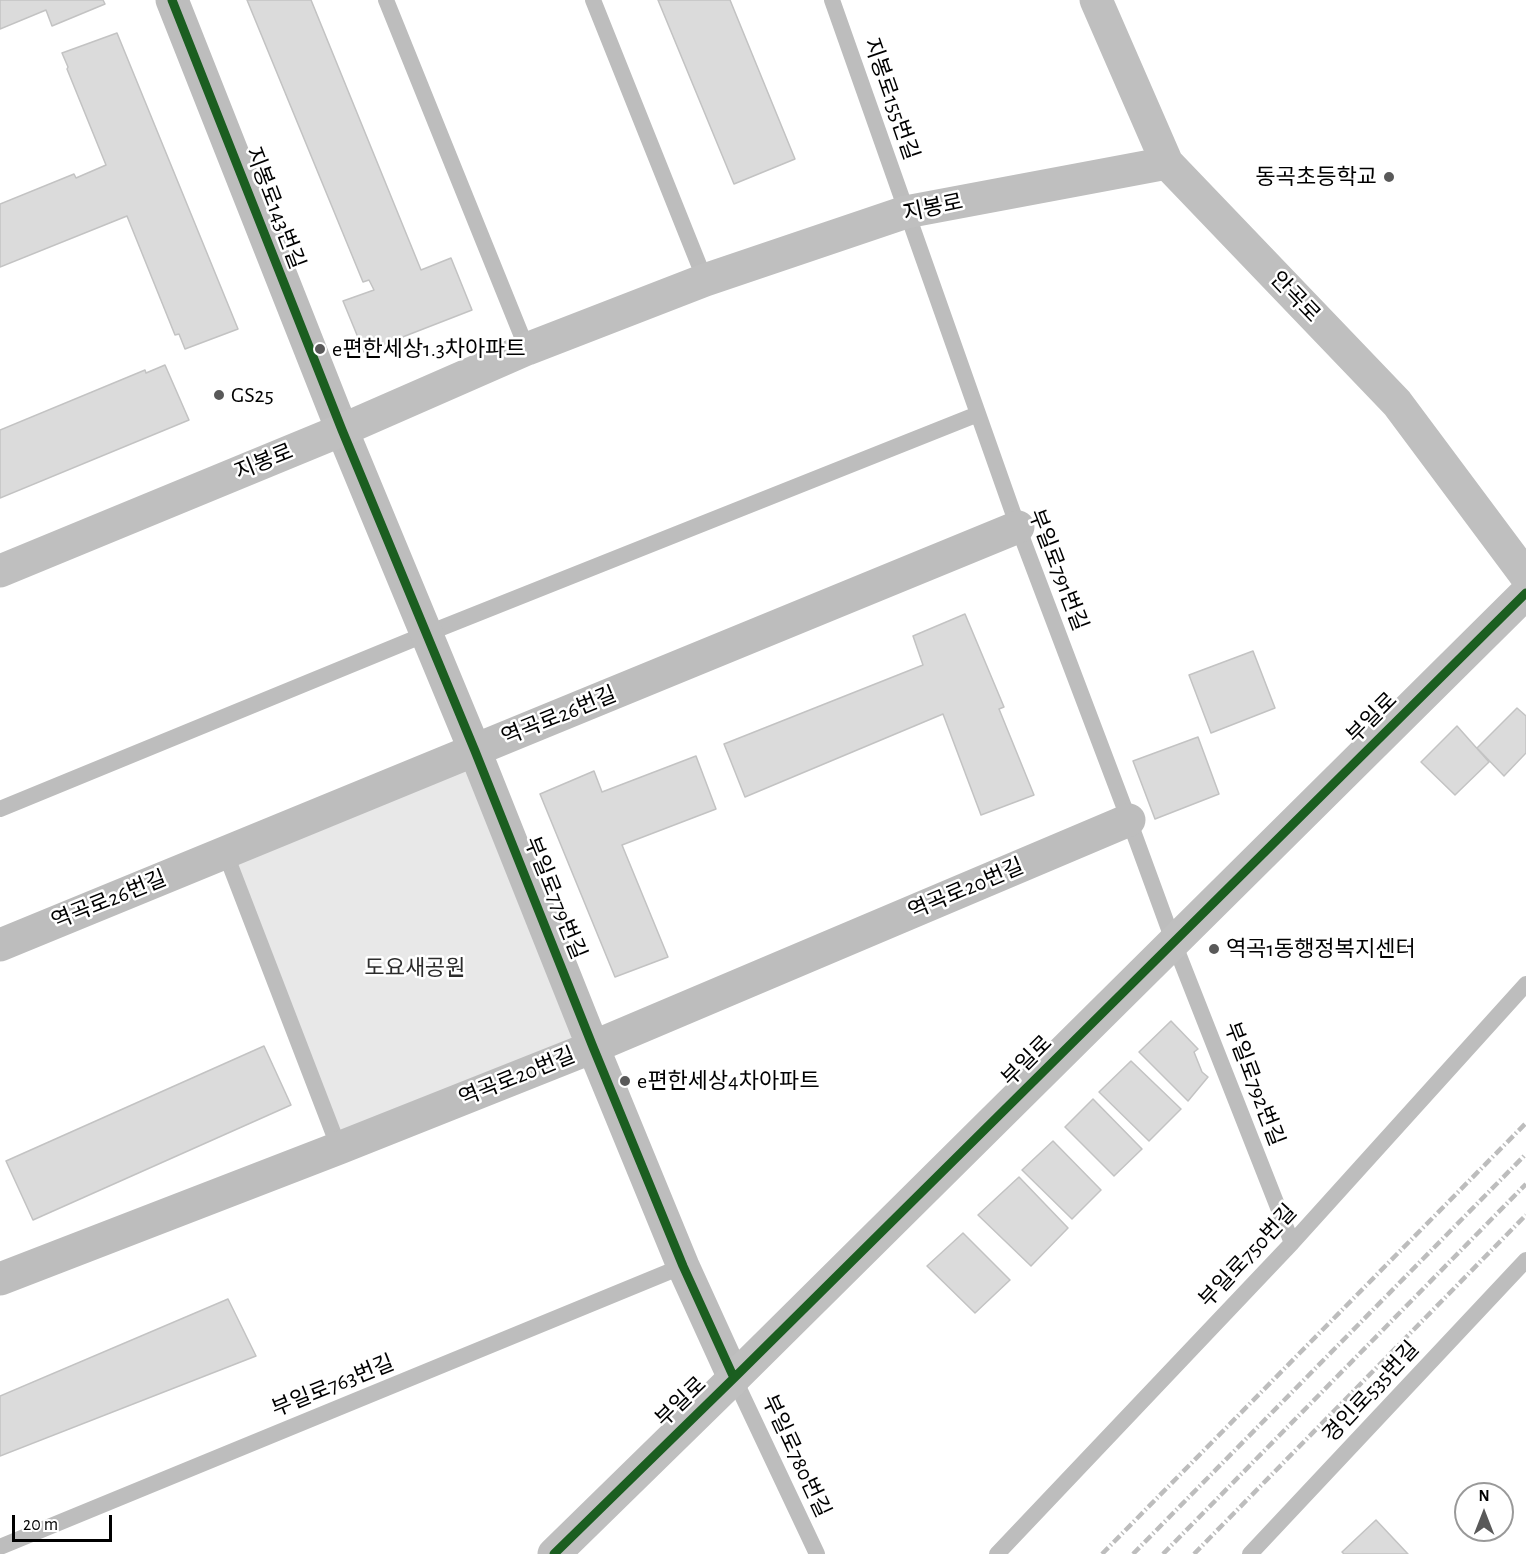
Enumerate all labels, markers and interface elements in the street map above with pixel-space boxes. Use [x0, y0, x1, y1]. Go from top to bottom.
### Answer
street label: 지봉로155번길 [858, 35, 924, 163]
street label: 지봉로143번길 [240, 143, 310, 273]
place label: 동곡초등학교 [1256, 164, 1377, 190]
marker: 동곡초등학교 [1382, 170, 1396, 184]
street label: 지봉로 [901, 189, 965, 227]
street label: 안곡로 [1264, 266, 1326, 328]
place label: e편한세상1.3차아파트 [332, 336, 526, 362]
marker: e편한세상1.3차아파트 [313, 342, 327, 356]
place label: GS25 [231, 382, 274, 408]
marker: GS25 [212, 388, 226, 402]
street label: 지봉로 [231, 438, 297, 486]
street label: 부일로791번길 [1023, 505, 1093, 635]
street label: 역곡로26번길 [498, 681, 620, 751]
street label: 부일로 [1341, 687, 1403, 749]
street label: 부일로779번길 [518, 833, 592, 963]
street label: 역곡로20번길 [904, 853, 1028, 925]
street label: 역곡로26번길 [48, 865, 170, 935]
place label: 역곡1동행정복지센터 [1226, 936, 1416, 962]
marker: 역곡1동행정복지센터 [1207, 942, 1221, 956]
park label: 도요새공원 [364, 955, 466, 981]
street label: 부일로792번길 [1218, 1018, 1290, 1150]
street label: 부일로 [996, 1030, 1058, 1092]
street label: 역곡로20번길 [455, 1042, 579, 1112]
place label: e편한세상4차아파트 [637, 1068, 820, 1094]
marker: e편한세상4차아파트 [618, 1074, 632, 1088]
street label: 부일로750번길 [1194, 1199, 1302, 1313]
street label: 경인로535번길 [1317, 1336, 1425, 1448]
street label: 부일로763번길 [268, 1349, 398, 1423]
street label: 부일로 [650, 1371, 712, 1433]
street label: 부일로780번길 [756, 1390, 836, 1522]
north arrow [1454, 1482, 1514, 1542]
text: N [1478, 1488, 1490, 1504]
scale bar [15, 1503, 116, 1541]
text: 20 m [23, 1516, 58, 1534]

